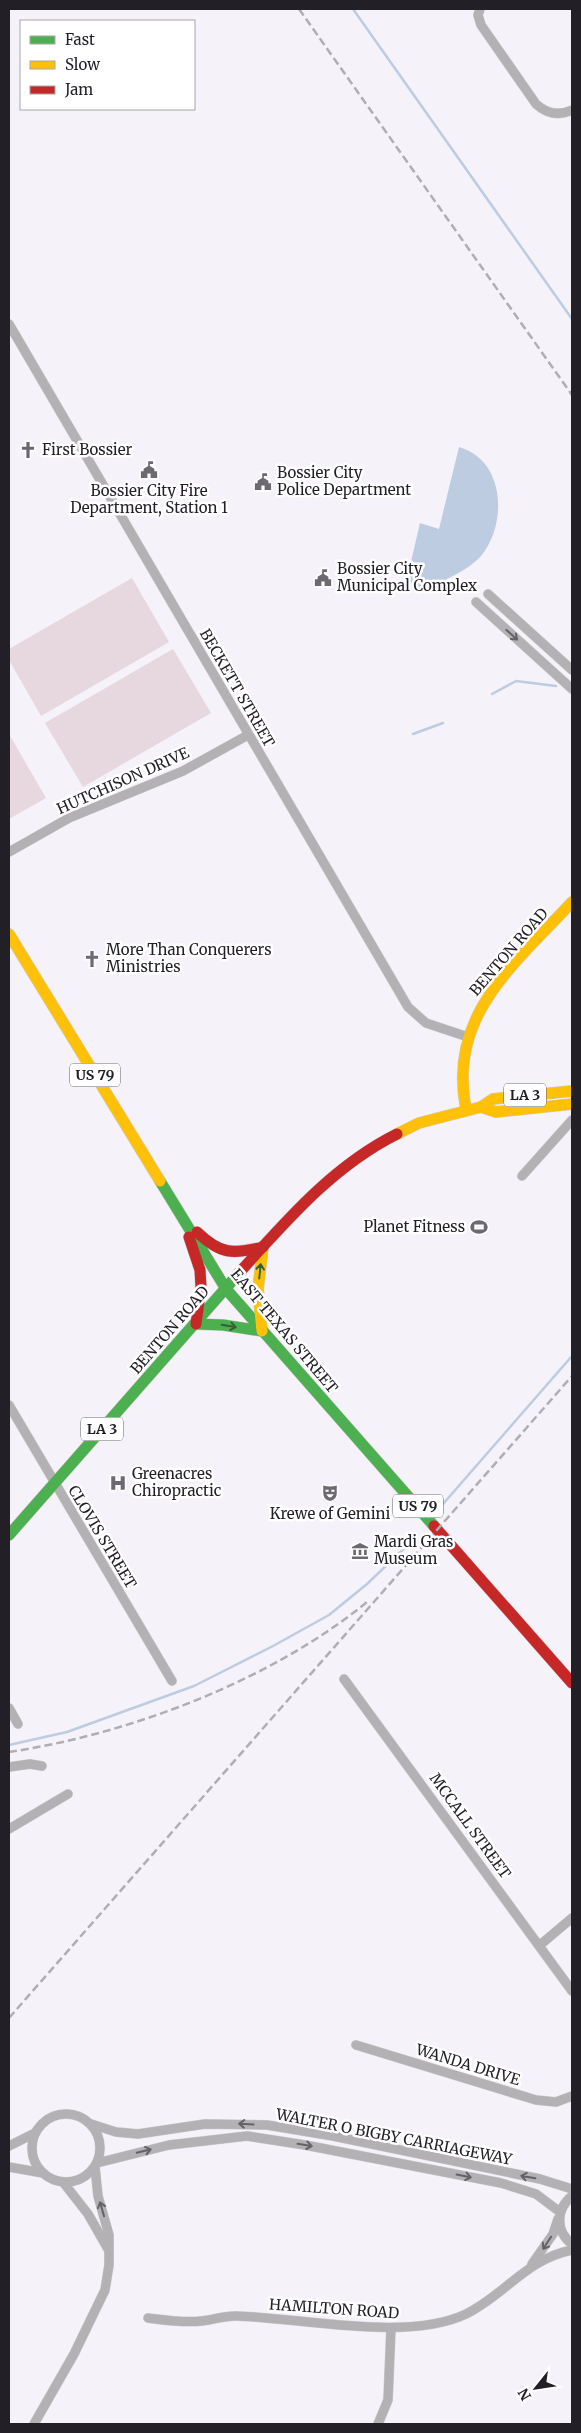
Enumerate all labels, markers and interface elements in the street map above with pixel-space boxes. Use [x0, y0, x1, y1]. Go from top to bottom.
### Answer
legend [20, 20, 195, 110]
text: Fast [65, 30, 95, 49]
text: Slow [65, 55, 100, 74]
text: Jam [64, 80, 93, 99]
church icon: First Bossier [18, 440, 38, 460]
place label: First Bossier [42, 440, 132, 459]
public building icon: Bossier City Fire Department, Station 1 [139, 460, 159, 480]
place label: Bossier City Police Department [277, 463, 411, 499]
public building icon: Bossier City Police Department [253, 472, 273, 492]
place label: Bossier City Fire Department, Station 1 [70, 481, 228, 517]
place label: Bossier City Municipal Complex [337, 559, 477, 595]
public building icon: Bossier City Municipal Complex [313, 568, 333, 588]
street label: BECKETT STREET [196, 625, 279, 751]
one-way arrow [505, 629, 518, 641]
street label: HUTCHISON DRIVE [54, 743, 192, 818]
street label: BENTON ROAD [465, 904, 552, 1000]
place label: More Than Conquerers Ministries [106, 940, 272, 976]
church icon: More Than Conquerers Ministries [82, 949, 102, 969]
road number: US 79 [70, 1064, 120, 1086]
road number: LA 3 [504, 1084, 546, 1106]
place label: Planet Fitness [363, 1217, 465, 1236]
sports icon: Planet Fitness [469, 1217, 489, 1237]
one-way arrow [255, 1264, 265, 1280]
street label: EAST TEXAS STREET [227, 1265, 342, 1397]
street label: BENTON ROAD [126, 1282, 213, 1378]
one-way arrow [221, 1321, 237, 1331]
road number: LA 3 [81, 1418, 123, 1440]
place label: Greenacres Chiropractic [132, 1464, 222, 1500]
hospital icon: Greenacres Chiropractic [108, 1473, 128, 1493]
street label: CLOVIS STREET [64, 1482, 141, 1592]
theatre icon: Krewe of Gemini [320, 1483, 340, 1503]
road number: US 79 [393, 1494, 443, 1518]
place label: Krewe of Gemini [270, 1504, 390, 1523]
place label: Mardi Gras Museum [374, 1532, 453, 1568]
museum icon: Mardi Gras Museum [350, 1541, 370, 1561]
street label: MCCALL STREET [426, 1769, 515, 1883]
street label: WANDA DRIVE [413, 2039, 523, 2089]
street label: WALTER O BIGBY CARRIAGEWAY [274, 2104, 514, 2169]
one-way arrow [238, 2119, 254, 2128]
one-way arrow [296, 2140, 312, 2150]
one-way arrow [136, 2146, 152, 2155]
one-way arrow [456, 2171, 472, 2181]
one-way arrow [520, 2172, 536, 2181]
one-way arrow [97, 2201, 106, 2217]
one-way arrow [542, 2235, 552, 2249]
street label: HAMILTON ROAD [268, 2294, 400, 2323]
north arrow [511, 2363, 561, 2413]
text: N [514, 2385, 535, 2404]

